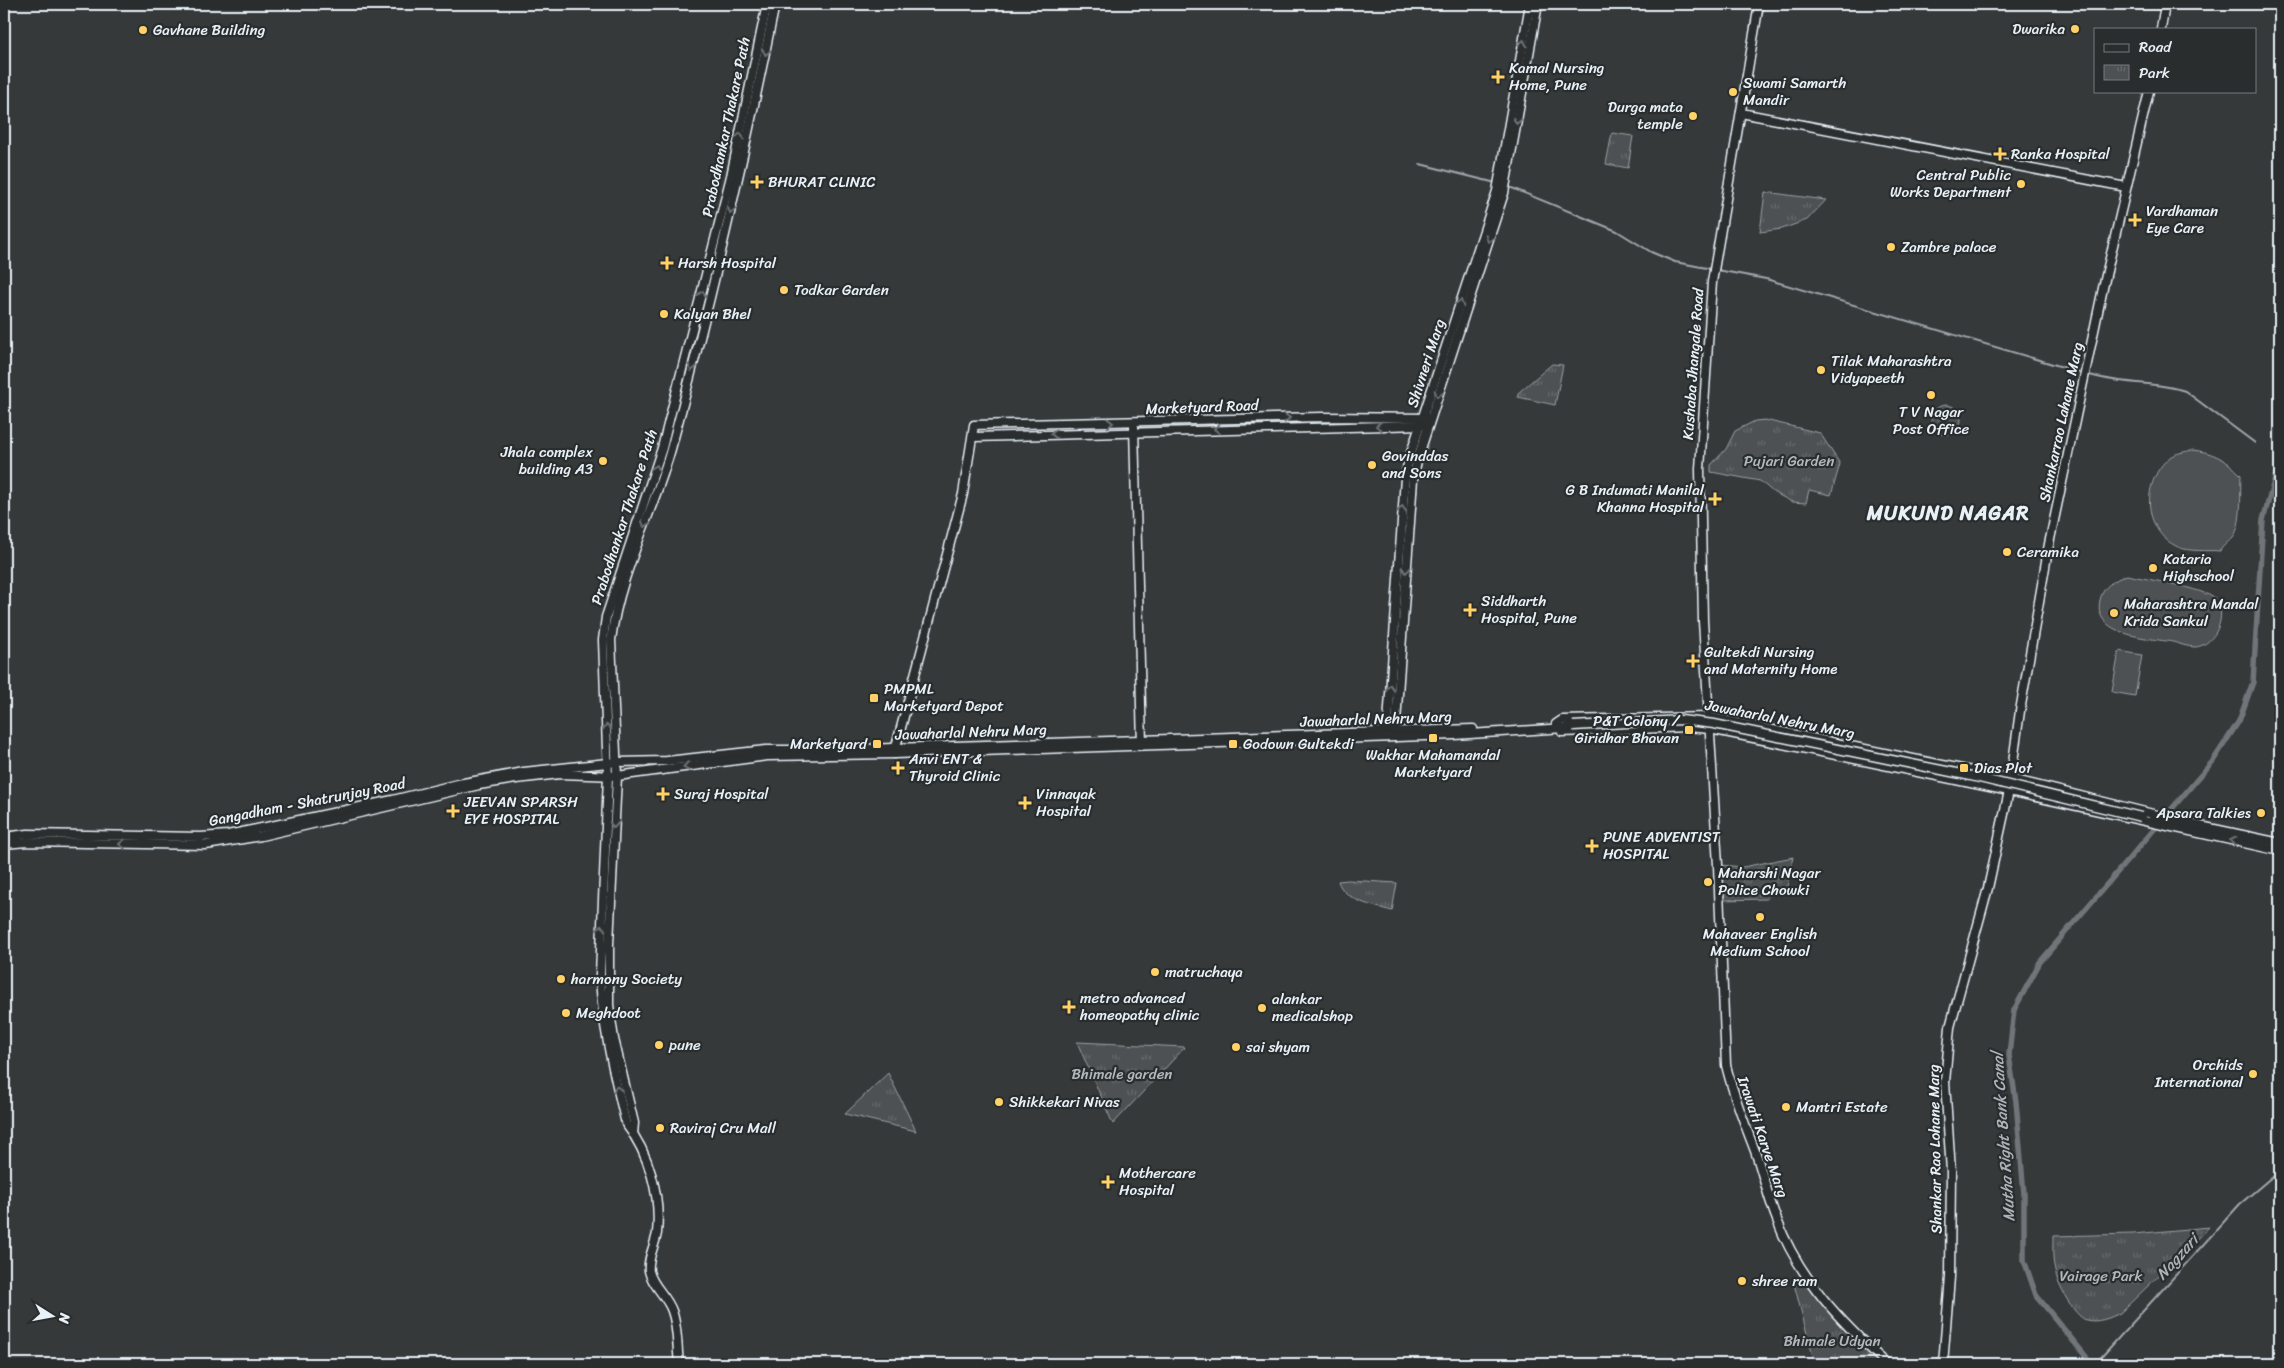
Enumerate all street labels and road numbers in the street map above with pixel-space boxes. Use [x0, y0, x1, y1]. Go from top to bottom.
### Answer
street label: Prabodhankar Thakare Path [694, 34, 758, 219]
street label: Kushaba Jhangale Road [1675, 286, 1711, 441]
street label: Shivneri Marg [1399, 315, 1453, 411]
street label: Shankarrao Lahane Marg [2031, 340, 2091, 504]
street label: Marketyard Road [1145, 392, 1260, 422]
street label: Prabodhankar Thakare Path [583, 426, 665, 608]
street label: Jawaharlal Nehru Marg [1702, 692, 1857, 746]
street label: Jawaharlal Nehru Marg [1299, 703, 1452, 735]
street label: Jawaharlal Nehru Marg [894, 716, 1047, 748]
street label: Gangadham - Shatrunjay Road [207, 770, 409, 834]
street label: Shankar Rao Lohane Marg [1921, 1064, 1949, 1234]
street label: Irawati Karve Marg [1730, 1072, 1796, 1202]

